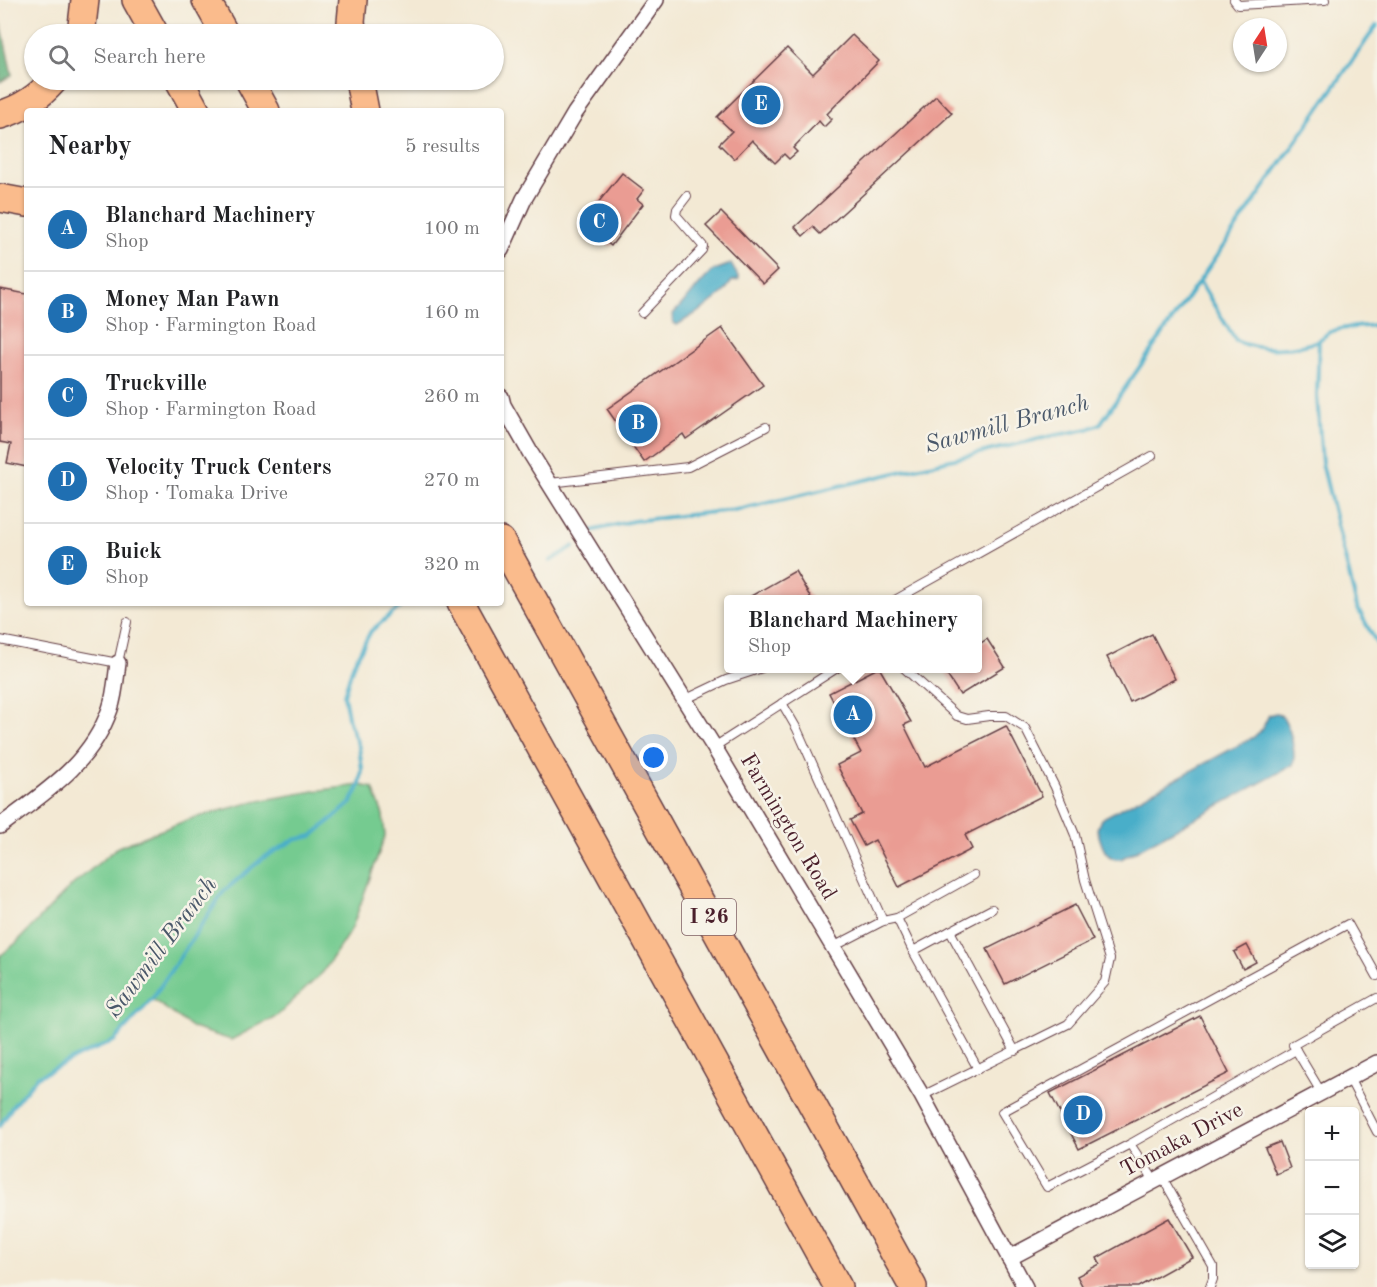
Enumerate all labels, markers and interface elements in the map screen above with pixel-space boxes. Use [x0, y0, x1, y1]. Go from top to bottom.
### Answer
north arrow [1233, 18, 1287, 72]
search box [24, 24, 504, 90]
icon: search [45, 41, 78, 74]
text: Search here [93, 46, 206, 68]
pin: E [742, 82, 780, 128]
text: Nearby [48, 134, 132, 160]
text: 5 results [405, 137, 480, 157]
pin: C [580, 200, 618, 246]
text: Blanchard Machinery [105, 205, 316, 227]
text: A [60, 219, 75, 239]
text: 100 m [424, 219, 480, 239]
text: Shop [105, 232, 149, 252]
text: Money Man Pawn [105, 289, 280, 311]
text: B [60, 303, 75, 323]
text: 160 m [424, 303, 480, 323]
text: Shop · Farmington Road [105, 316, 316, 336]
text: Truckville [105, 373, 207, 395]
text: C [61, 387, 74, 407]
text: 260 m [424, 387, 480, 407]
water label: Sawmill Branch [922, 392, 1092, 458]
text: Shop · Farmington Road [105, 400, 316, 420]
pin: B [618, 402, 658, 446]
text: Velocity Truck Centers [105, 457, 331, 479]
text: D [60, 471, 75, 491]
text: 270 m [424, 471, 480, 491]
text: Shop · Tomaka Drive [105, 484, 288, 504]
text: Buick [105, 541, 162, 563]
text: E [61, 555, 74, 575]
text: 320 m [424, 555, 480, 575]
text: Shop [105, 568, 149, 588]
popup [724, 595, 982, 673]
text: Blanchard Machinery [748, 610, 958, 632]
text: Shop [748, 637, 791, 657]
pin: A [834, 692, 872, 738]
your location [639, 743, 668, 772]
street label: Farmington Road [736, 750, 840, 904]
water label: Sawmill Branch [102, 873, 222, 1023]
road number: I 26 [682, 899, 736, 935]
pin: D [1064, 1092, 1102, 1138]
street label: Tomaka Drive [1117, 1099, 1247, 1181]
map controls [1305, 1107, 1359, 1269]
button: + [1305, 1107, 1359, 1161]
button: − [1305, 1161, 1359, 1215]
button: layers [1305, 1215, 1359, 1269]

